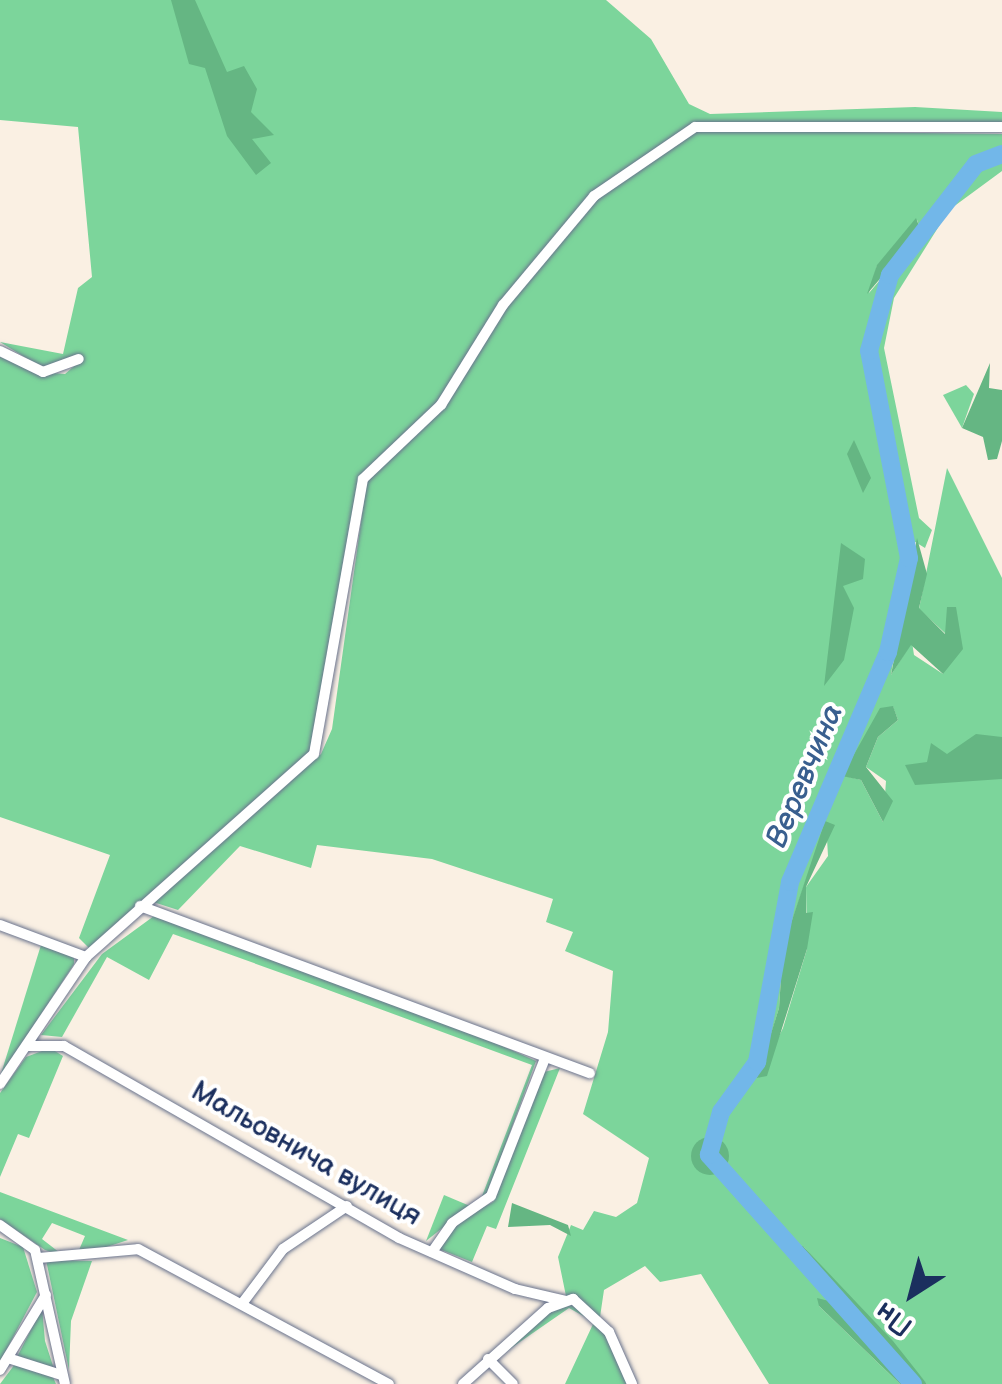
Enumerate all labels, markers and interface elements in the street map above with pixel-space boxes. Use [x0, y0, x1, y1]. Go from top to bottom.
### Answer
water label: Веревчина [759, 699, 851, 853]
street label: Мальовнича вулиця [185, 1074, 427, 1234]
north arrow [862, 1244, 962, 1344]
text: Пн [869, 1294, 919, 1343]

